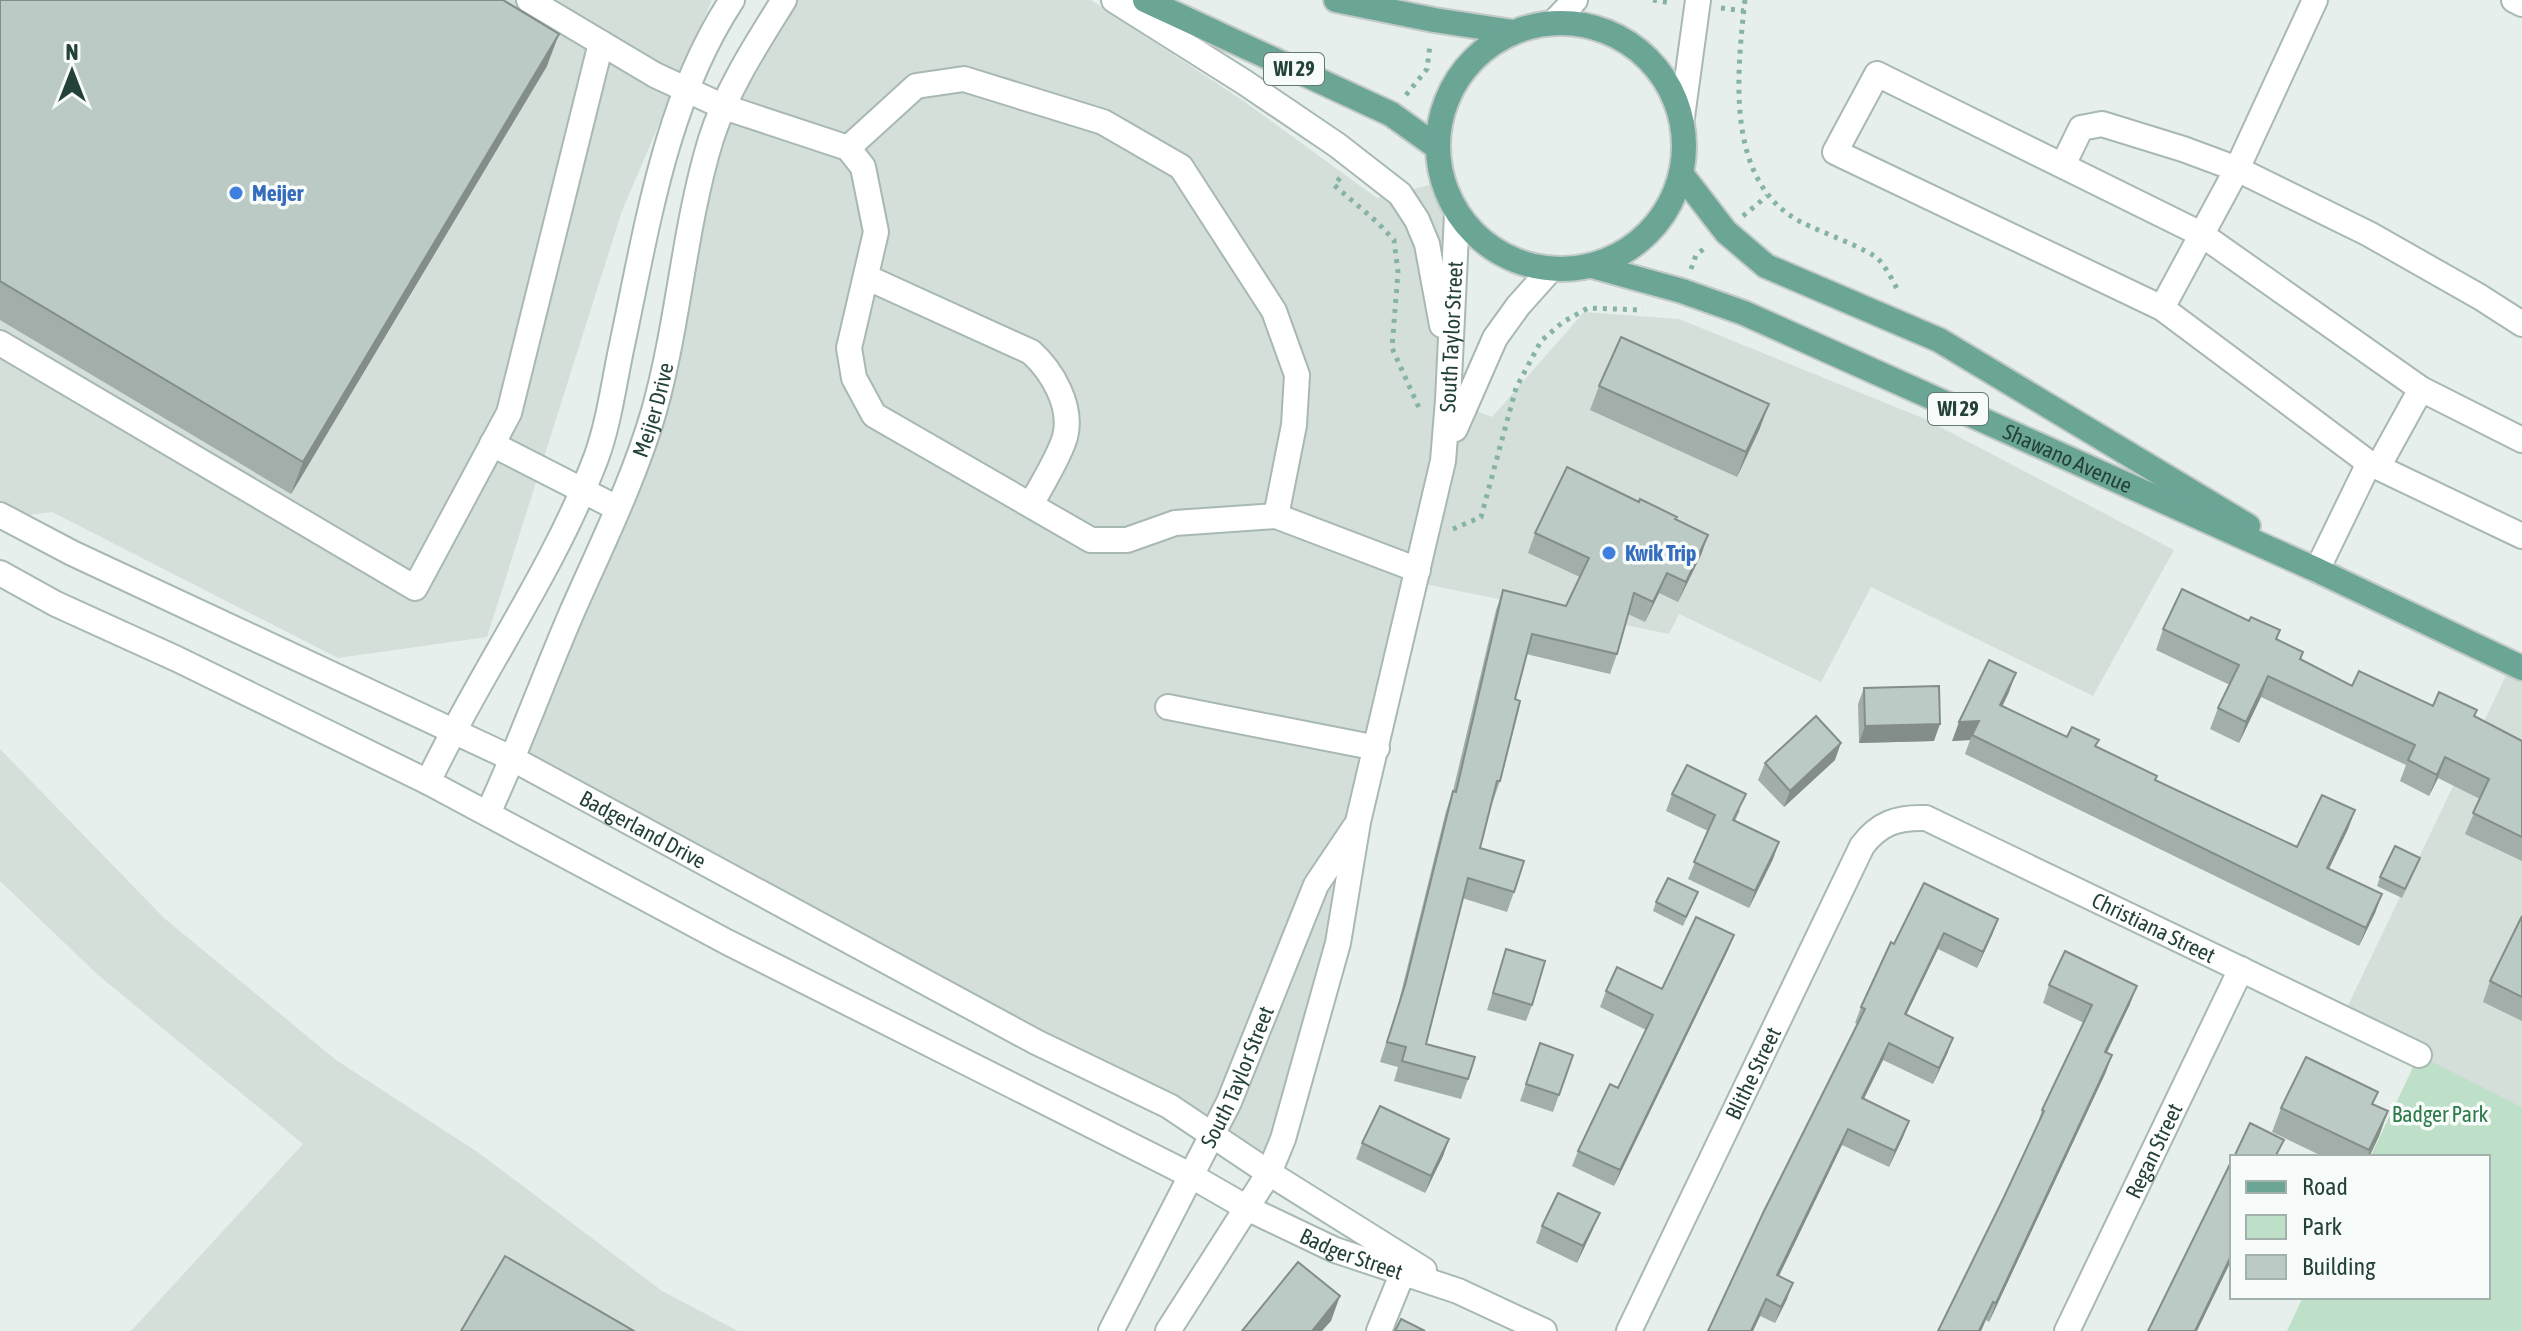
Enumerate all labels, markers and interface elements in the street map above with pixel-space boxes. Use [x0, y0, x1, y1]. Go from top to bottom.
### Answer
north arrow [32, 32, 112, 112]
text: N [66, 39, 78, 65]
road number: WI 29 [1264, 53, 1324, 85]
place label: Meijer [252, 180, 304, 206]
marker: Meijer [227, 184, 245, 202]
street label: South Taylor Street [1434, 260, 1468, 413]
street label: Meijer Drive [627, 360, 678, 461]
road number: WI 29 [1928, 393, 1988, 425]
street label: Shawano Avenue [1999, 418, 2136, 498]
place label: Kwik Trip [1625, 540, 1696, 566]
marker: Kwik Trip [1600, 544, 1618, 562]
street label: Badgerland Drive [575, 785, 711, 874]
street label: Christiana Street [2088, 887, 2220, 968]
street label: South Taylor Street [1195, 1002, 1279, 1152]
street label: Blithe Street [1720, 1023, 1786, 1124]
street label: Regan Street [2120, 1099, 2188, 1202]
park label: Badger Park [2392, 1101, 2488, 1127]
legend [2230, 1155, 2490, 1299]
text: Road [2302, 1173, 2348, 1200]
text: Park [2302, 1213, 2343, 1240]
street label: Badger Street [1296, 1222, 1406, 1285]
text: Building [2302, 1253, 2376, 1280]

